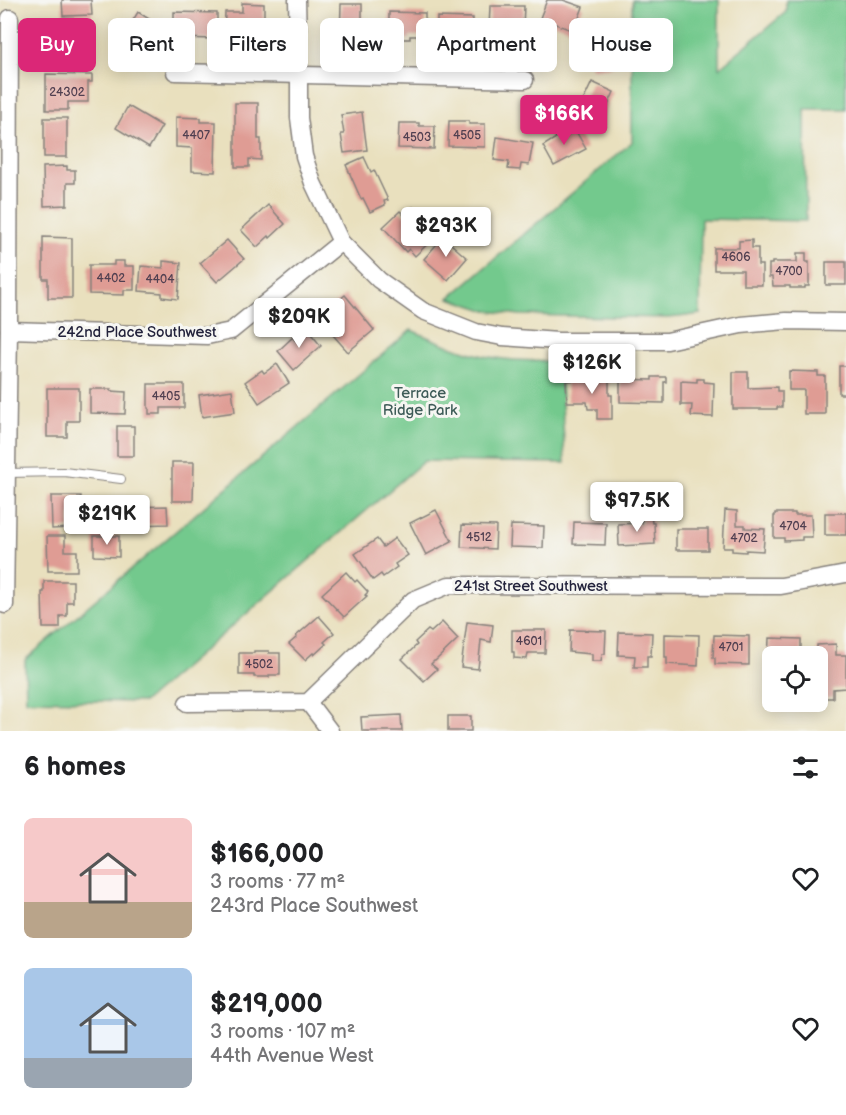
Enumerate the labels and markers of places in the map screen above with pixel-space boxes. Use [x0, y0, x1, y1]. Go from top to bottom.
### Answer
pin: $166K [522, 95, 606, 146]
pin: $293K [404, 207, 488, 258]
pin: $209K [257, 298, 341, 349]
pin: $126K [550, 344, 634, 395]
pin: $97.5K [588, 482, 686, 533]
pin: $219K [65, 495, 149, 546]

